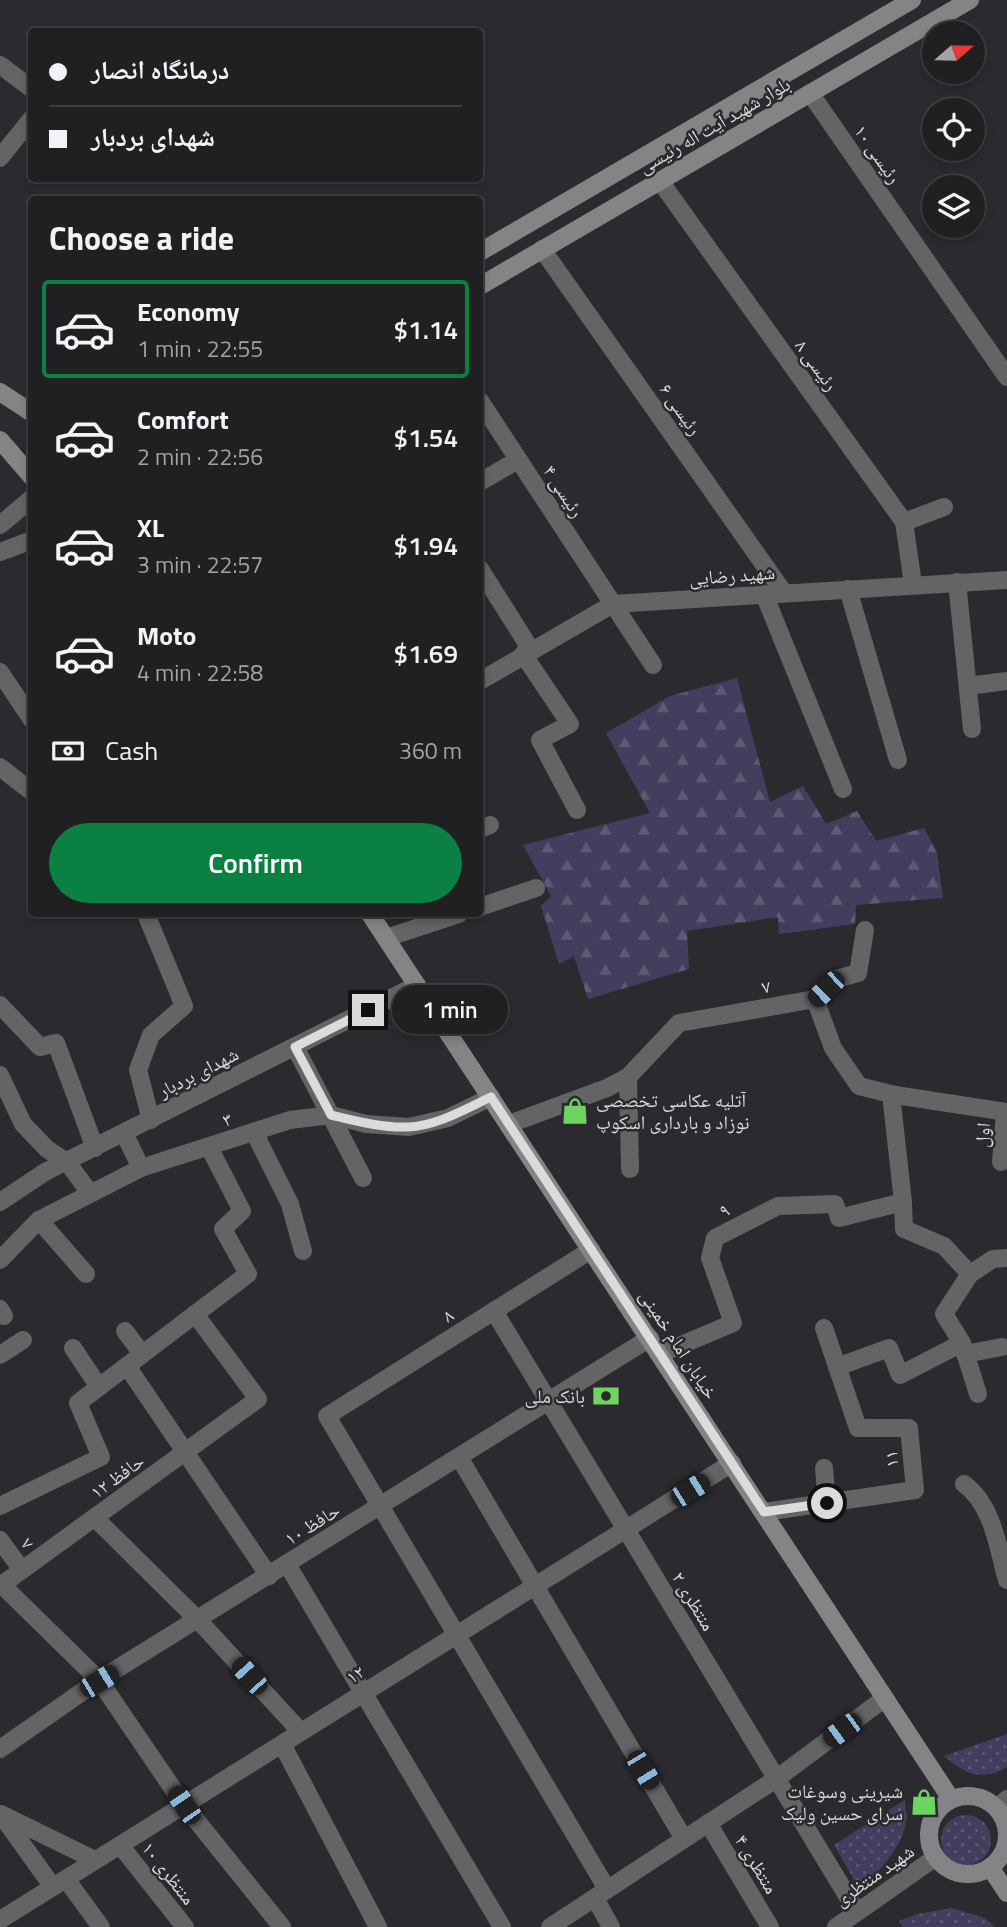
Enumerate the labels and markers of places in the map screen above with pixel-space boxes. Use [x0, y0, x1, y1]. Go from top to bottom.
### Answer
place label: آتلیه عکاسی تخصصی نوزاد و بارداری اسکوپ [596, 1085, 749, 1136]
shop icon: آتلیه عکاسی تخصصی نوزاد و بارداری اسکوپ [560, 1096, 590, 1126]
place label: بانک ملی [524, 1381, 585, 1410]
bank icon: بانک ملی [591, 1381, 621, 1411]
place label: شیرینی وسوغات سرای حسین ولیک [781, 1776, 903, 1827]
shop icon: شیرینی وسوغات سرای حسین ولیک [909, 1787, 939, 1817]

